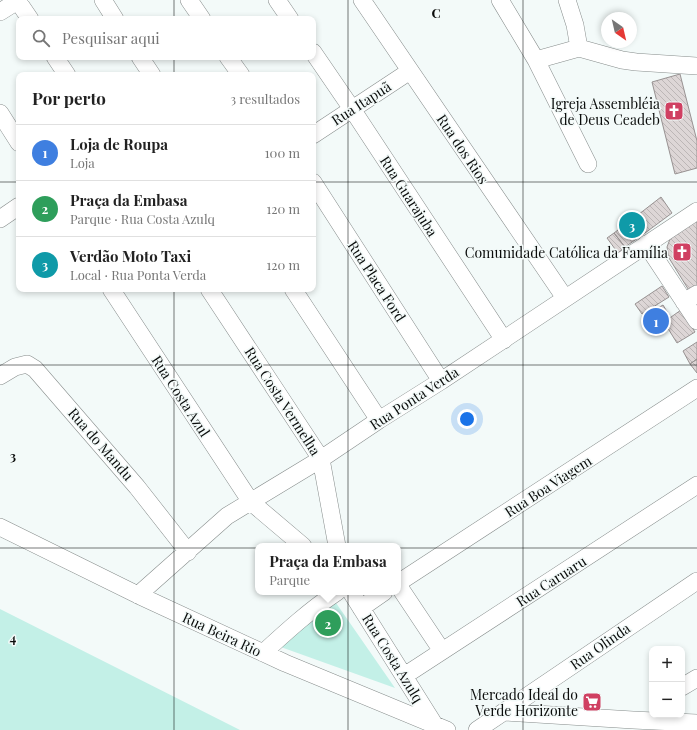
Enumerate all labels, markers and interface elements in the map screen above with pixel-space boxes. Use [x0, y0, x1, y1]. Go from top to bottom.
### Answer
text: C [431, 4, 441, 21]
north arrow [601, 12, 637, 48]
search box [16, 16, 316, 60]
icon: search [30, 27, 52, 49]
text: Pesquisar aqui [62, 28, 160, 48]
street label: Rua Itapuã [328, 77, 394, 129]
text: Por perto [32, 87, 106, 109]
text: 3 resultados [230, 90, 300, 107]
place label: Igreja Assembléia de Deus Ceadeb [551, 94, 660, 129]
church icon: Igreja Assembléia de Deus Ceadeb [663, 100, 685, 122]
street label: Rua dos Rios [433, 110, 493, 188]
text: Loja de Roupa [70, 134, 168, 154]
text: 1 [43, 144, 47, 161]
text: 100 m [265, 144, 300, 161]
street label: Rua Guarajuba [376, 152, 442, 240]
text: Loja [70, 154, 95, 171]
text: Praça da Embasa [70, 190, 188, 210]
text: 2 [42, 200, 48, 217]
text: 120 m [266, 200, 300, 217]
text: Parque · Rua Costa Azulq [70, 210, 215, 227]
pin: 3 [619, 210, 645, 240]
street label: Rua Placa Ford [344, 237, 410, 325]
church icon: Comunidade Católica da Família [671, 241, 693, 263]
place label: Comunidade Católica da Família [465, 243, 668, 262]
text: Verdão Moto Taxi [70, 246, 191, 266]
text: 3 [42, 256, 48, 273]
text: 120 m [266, 256, 300, 273]
text: Local · Rua Ponta Verda [70, 266, 206, 283]
pin: 1 [643, 306, 669, 336]
street label: Rua Costa Vermelha [241, 343, 325, 459]
street label: Rua Costa Azul [148, 352, 214, 440]
street label: Rua Ponta Verda [366, 362, 462, 434]
street label: Rua do Mandu [64, 404, 138, 484]
your location [457, 409, 477, 429]
text: 3 [10, 447, 16, 464]
street label: Rua Boa Viagem [501, 451, 596, 521]
popup [255, 543, 401, 595]
text: Praça da Embasa [269, 551, 387, 571]
street label: Rua Caruaru [512, 551, 590, 611]
text: Parque [269, 571, 310, 588]
street label: Rua Beira Rio [180, 607, 265, 661]
pin: 2 [315, 608, 341, 638]
street label: Rua Costa Azulq [358, 610, 428, 706]
street label: Rua Olinda [566, 618, 634, 674]
text: 4 [10, 629, 17, 646]
map controls [649, 646, 685, 718]
button: + [649, 646, 685, 682]
button: − [649, 682, 685, 718]
place label: Mercado Ideal do Verde Horizonte [470, 685, 578, 720]
supermarket icon: Mercado Ideal do Verde Horizonte [581, 691, 603, 713]

